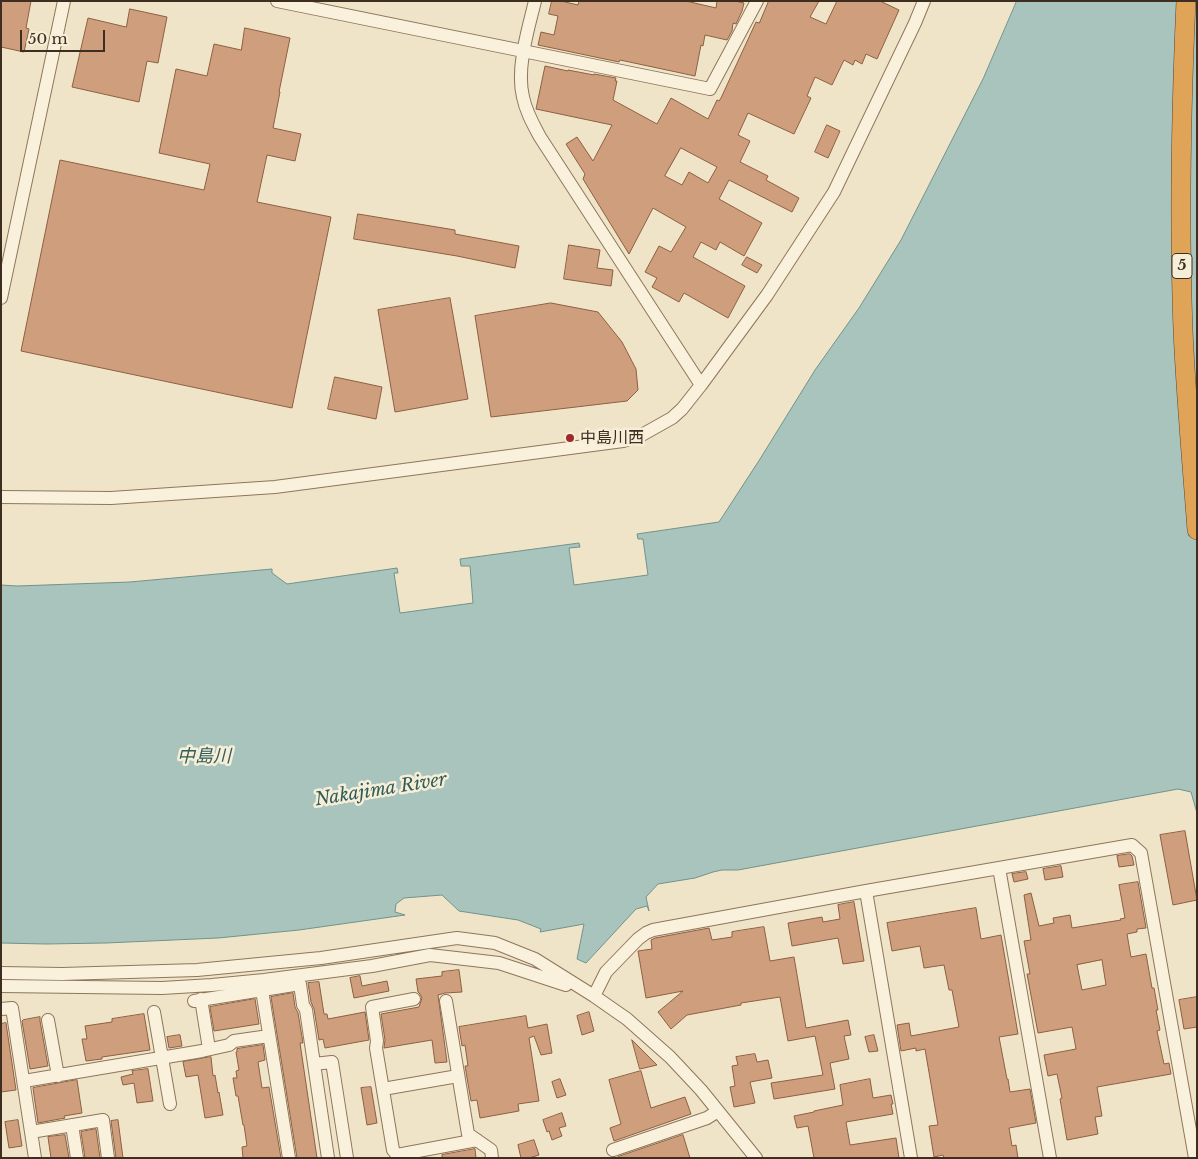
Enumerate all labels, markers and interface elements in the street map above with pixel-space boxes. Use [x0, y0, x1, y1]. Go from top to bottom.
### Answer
scale bar [22, 20, 108, 52]
text: 50 m [28, 29, 68, 48]
road number: 5 [1172, 254, 1192, 278]
place label: 中島川西 [580, 428, 644, 448]
marker: 中島川西 [564, 432, 576, 444]
water label: 中島川 [177, 746, 231, 768]
water label: Nakajima River [314, 769, 448, 811]

